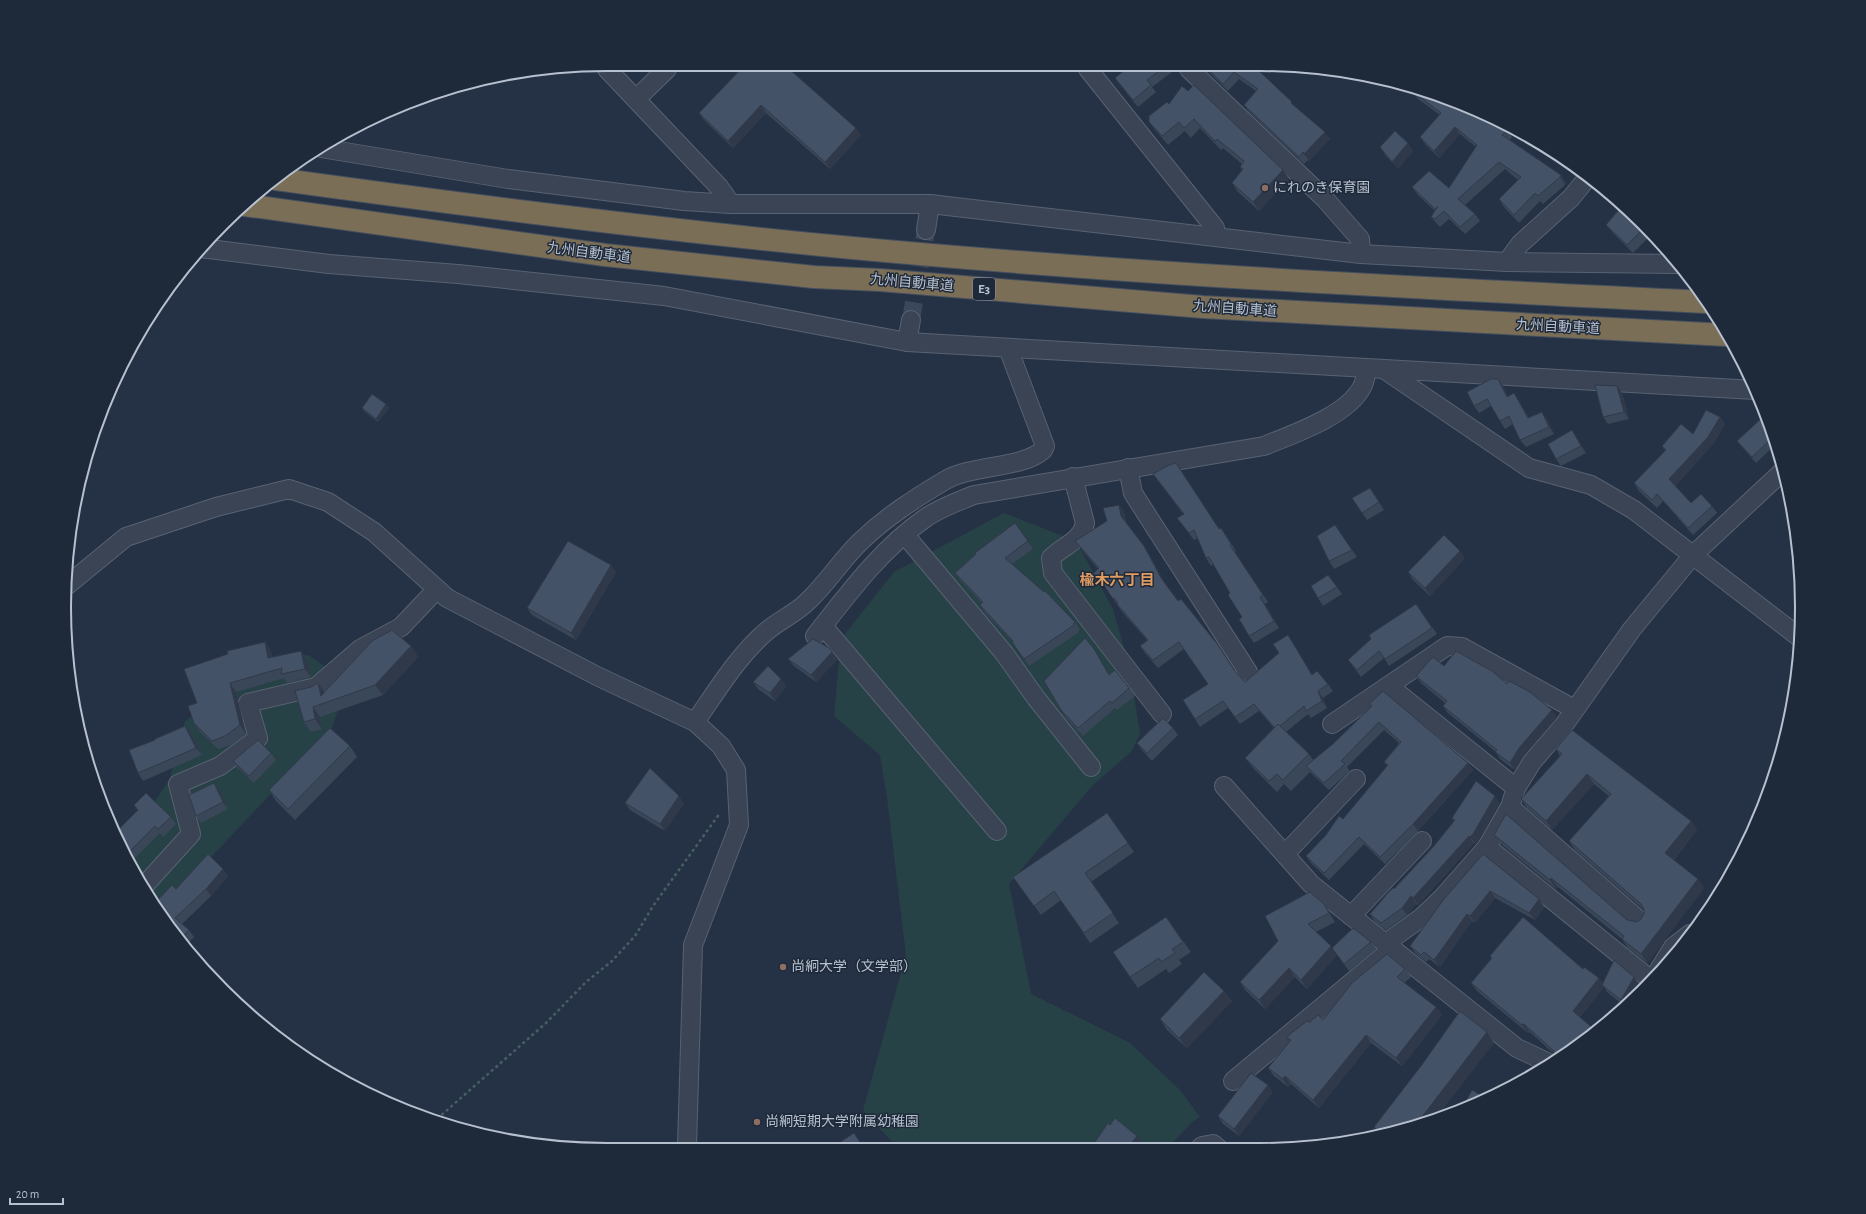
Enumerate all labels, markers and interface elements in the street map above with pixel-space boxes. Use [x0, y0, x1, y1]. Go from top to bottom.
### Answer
place label: にれのき保育園 [1273, 180, 1371, 195]
marker: にれのき保育園 [1260, 183, 1270, 193]
street label: 九州自動車道 [546, 239, 632, 265]
street label: 九州自動車道 [870, 270, 955, 294]
road number: E3 [973, 278, 995, 300]
street label: 九州自動車道 [1193, 297, 1278, 319]
street label: 九州自動車道 [1516, 316, 1600, 336]
district label: 楡木六丁目 [1079, 572, 1155, 588]
place label: 尚絅大学（文学部） [791, 959, 917, 974]
marker: 尚絅大学（文学部） [778, 962, 788, 972]
place label: 尚絅短期大学附属幼稚園 [765, 1113, 919, 1129]
marker: 尚絅短期大学附属幼稚園 [752, 1117, 762, 1127]
scale bar [10, 1180, 63, 1206]
text: 20 m [16, 1188, 39, 1200]

